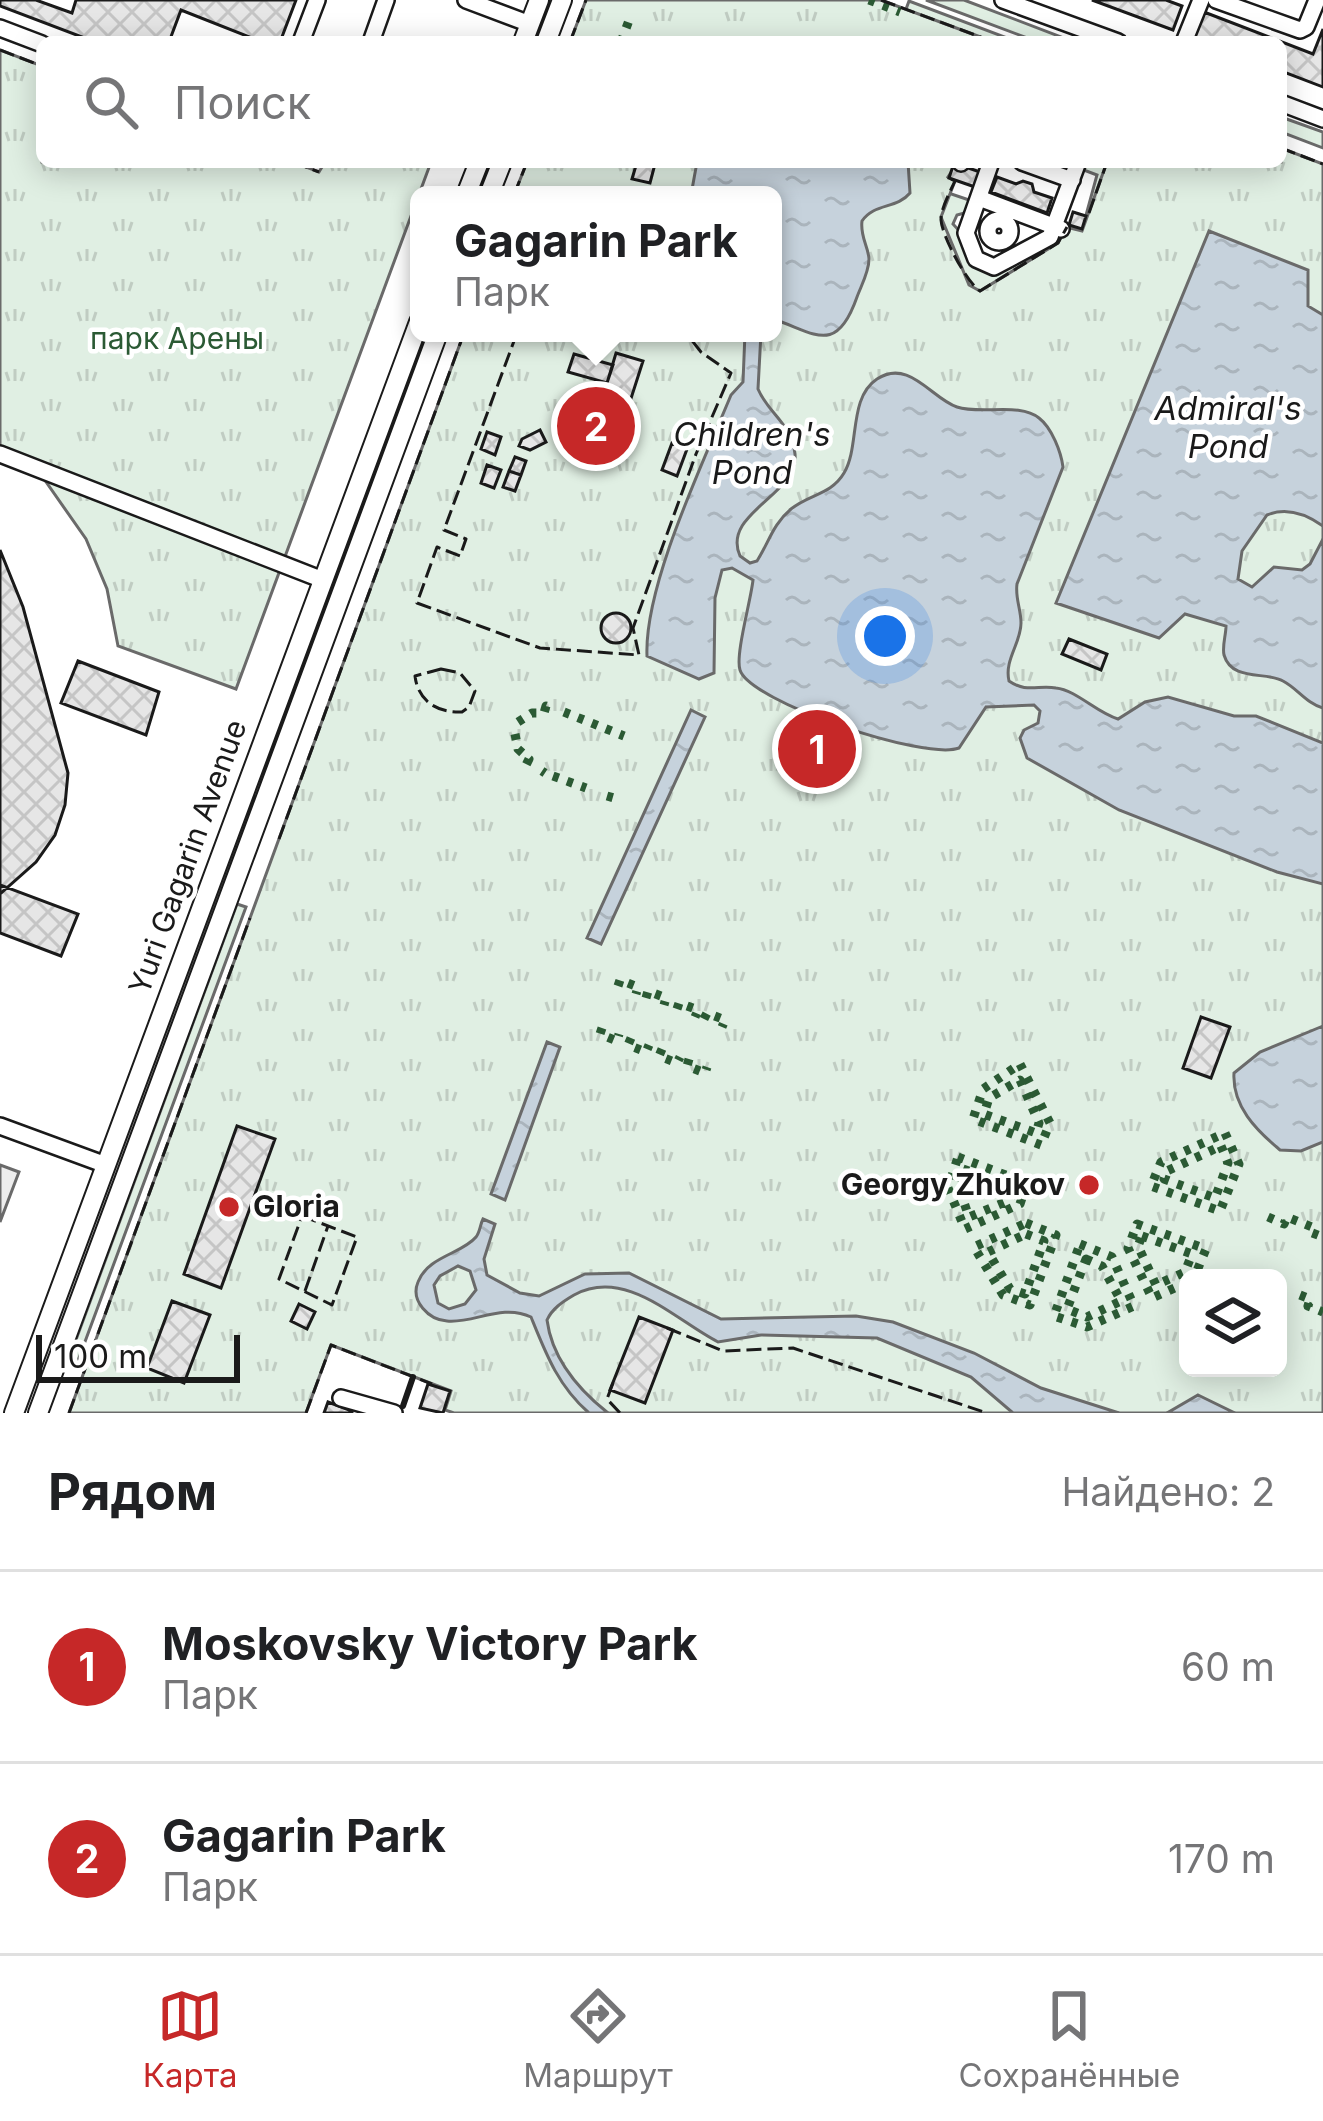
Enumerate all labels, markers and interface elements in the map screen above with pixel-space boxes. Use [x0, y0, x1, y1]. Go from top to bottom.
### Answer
search box [36, 36, 1287, 168]
icon: search [78, 69, 144, 135]
text: Поиск [174, 75, 311, 130]
popup [410, 186, 782, 342]
text: Gagarin Park [454, 213, 738, 268]
text: Парк [454, 268, 550, 315]
park label: парк Арены [90, 320, 264, 356]
pin: 2 [557, 381, 635, 471]
water label: Admiral's Pond [1153, 388, 1302, 466]
water label: Children's Pond [673, 414, 831, 492]
your location [855, 606, 915, 666]
pin: 1 [778, 704, 856, 794]
street label: Yuri Gagarin Avenue [121, 715, 253, 999]
place label: Georgy Zhukov [841, 1166, 1065, 1202]
marker: Georgy Zhukov [1076, 1172, 1102, 1198]
place label: Gloria [253, 1188, 340, 1224]
marker: Gloria [216, 1194, 242, 1220]
map controls [1179, 1269, 1287, 1377]
button: layers [1179, 1269, 1287, 1377]
scale bar [36, 1329, 240, 1382]
text: 100 m [54, 1336, 147, 1376]
text: Рядом [48, 1461, 217, 1522]
text: Найдено: 2 [1061, 1468, 1275, 1515]
text: Moskovsky Victory Park [162, 1616, 698, 1671]
text: 1 [79, 1643, 95, 1690]
text: 60 m [1181, 1643, 1275, 1690]
text: Парк [162, 1671, 258, 1718]
text: Gagarin Park [162, 1808, 446, 1863]
text: 2 [75, 1835, 99, 1882]
text: 170 m [1168, 1835, 1275, 1882]
text: Парк [162, 1863, 258, 1910]
tab: Карта [143, 1983, 238, 2095]
tab: Маршрут [523, 1983, 673, 2095]
tab: Сохранённые [959, 1983, 1180, 2095]

